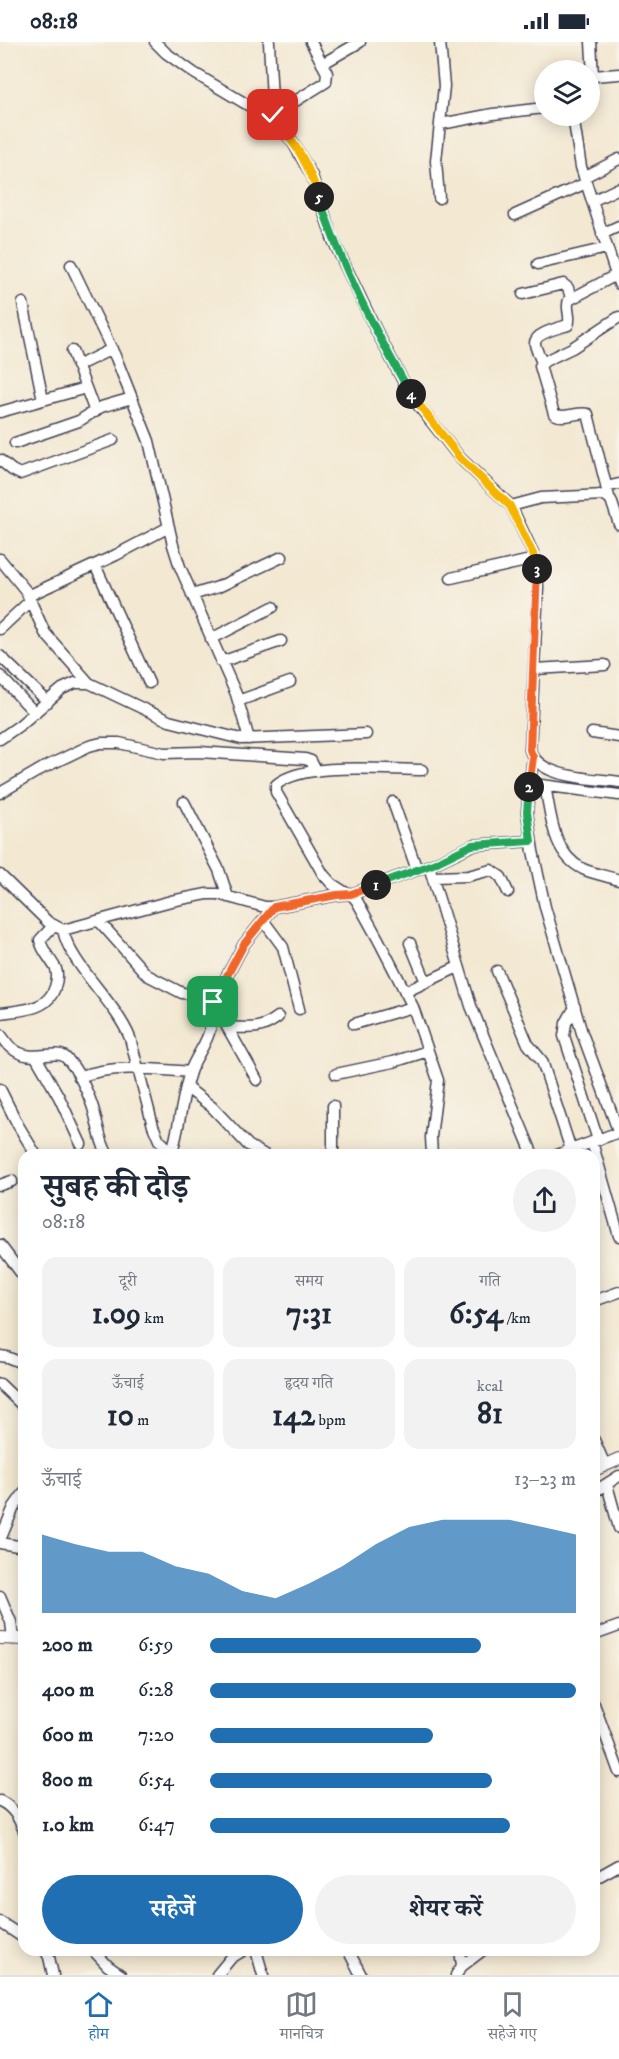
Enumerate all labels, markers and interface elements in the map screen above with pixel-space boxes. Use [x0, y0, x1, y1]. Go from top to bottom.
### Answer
text: 08:18 [30, 8, 78, 35]
map controls [534, 60, 600, 126]
button: layers [534, 60, 600, 126]
pin [247, 89, 298, 140]
icon: check [256, 98, 289, 131]
pin: 5 [304, 182, 334, 212]
text: 5 [315, 187, 323, 207]
pin: 4 [396, 379, 426, 409]
text: 4 [406, 384, 416, 404]
pin: 3 [522, 554, 552, 584]
text: 3 [534, 559, 540, 579]
pin: 2 [514, 772, 544, 802]
text: 2 [525, 777, 533, 797]
pin: 1 [361, 870, 391, 900]
text: 1 [373, 875, 379, 895]
pin [187, 976, 238, 1027]
icon: arrive [196, 985, 229, 1018]
text: सुबह की दौड़ [42, 1167, 189, 1208]
button: share [513, 1169, 576, 1232]
text: 08:18 [42, 1210, 85, 1235]
text: दूरी [119, 1271, 137, 1291]
text: समय [295, 1271, 323, 1291]
text: गति [480, 1271, 500, 1291]
text: 1.09 [92, 1296, 141, 1333]
text: 7:31 [286, 1296, 332, 1333]
text: 6:54 [449, 1296, 503, 1333]
text: km [141, 1308, 164, 1328]
text: /km [503, 1308, 531, 1328]
text: ऊँचाई [112, 1373, 144, 1393]
text: हृदय गति [285, 1373, 333, 1393]
text: kcal [477, 1376, 503, 1396]
text: 81 [477, 1396, 503, 1433]
text: 10 [107, 1398, 134, 1435]
text: 142 [272, 1398, 315, 1435]
text: m [134, 1410, 149, 1430]
text: bpm [315, 1410, 346, 1430]
text: 13–23 m [514, 1467, 576, 1492]
text: ऊँचाई [42, 1468, 81, 1493]
text: 200 m [42, 1633, 93, 1658]
text: 6:59 [138, 1633, 174, 1658]
text: 400 m [42, 1678, 94, 1703]
text: 6:28 [138, 1678, 173, 1703]
text: 600 m [42, 1723, 93, 1748]
text: 7:20 [138, 1723, 174, 1748]
text: 800 m [42, 1768, 93, 1793]
text: 6:54 [138, 1768, 174, 1793]
text: 1.0 km [42, 1813, 94, 1838]
text: 6:47 [138, 1813, 175, 1838]
button: सहेजें [42, 1875, 303, 1944]
button: शेयर करें [315, 1875, 576, 1944]
tab: होम [82, 1988, 115, 2049]
tab: मानचित्र [280, 1988, 323, 2049]
tab: सहेजे गए [488, 1988, 537, 2049]

